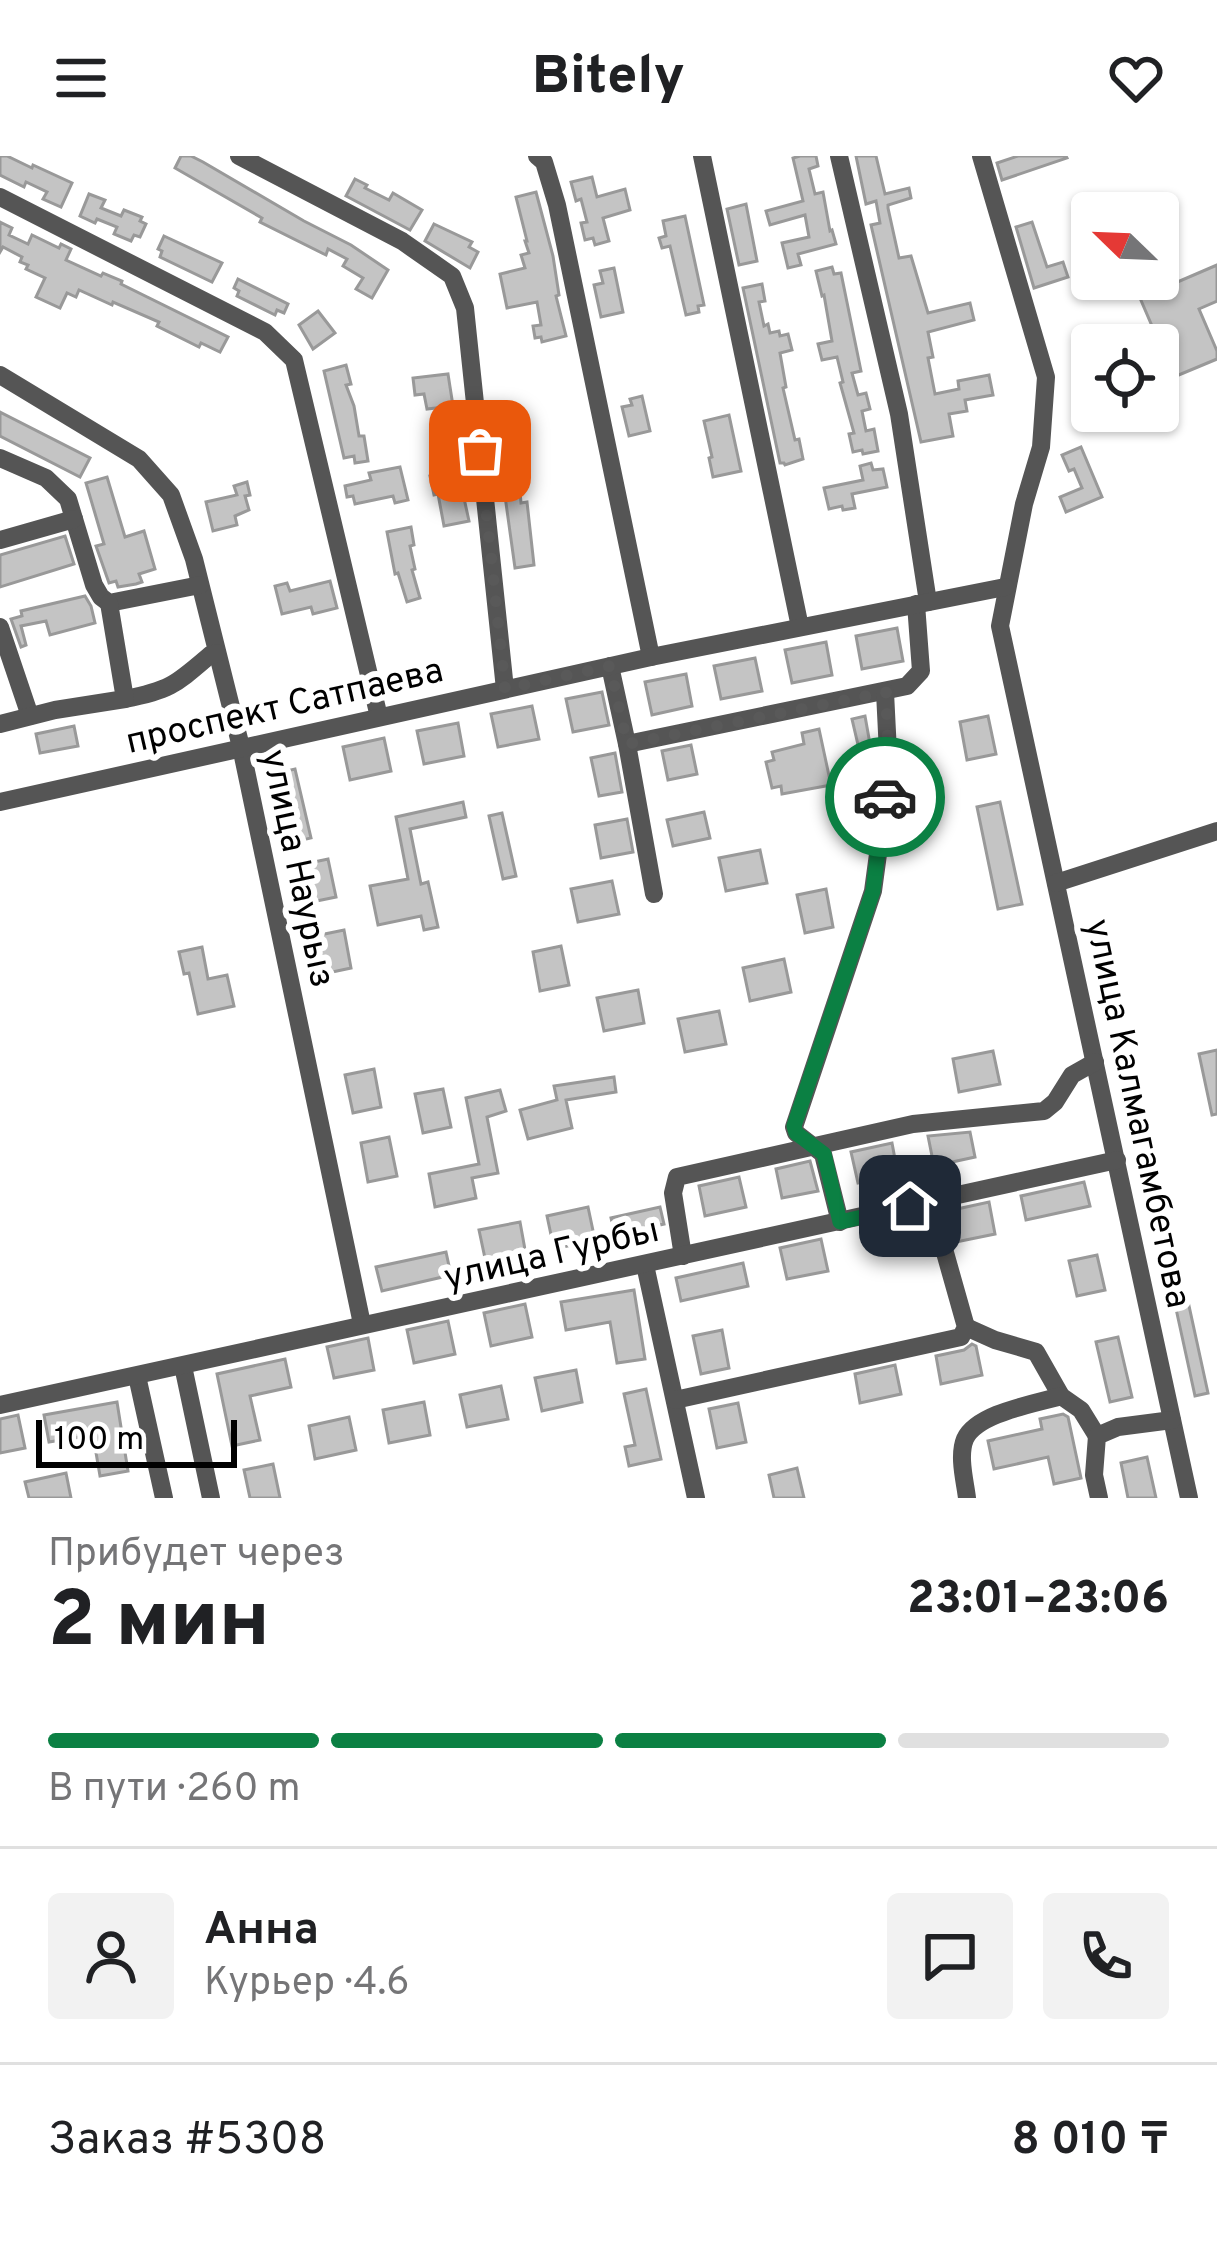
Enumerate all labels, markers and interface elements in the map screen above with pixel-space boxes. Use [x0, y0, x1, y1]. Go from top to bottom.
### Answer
text: Bitely [532, 44, 685, 113]
icon: menu [48, 45, 114, 111]
icon: heart [1103, 45, 1169, 111]
north arrow [1071, 192, 1179, 300]
map controls [1071, 192, 1179, 432]
button: locate [1071, 324, 1179, 432]
pin [429, 400, 531, 502]
icon: bag [447, 418, 513, 484]
street label: проспект Сатпаева [122, 649, 448, 767]
courier [825, 737, 945, 857]
street label: улица Наурыз [248, 746, 344, 992]
icon: car [852, 764, 918, 830]
street label: улица Калмагамбетова [1072, 915, 1200, 1313]
pin [859, 1155, 961, 1257]
icon: home [877, 1173, 943, 1239]
street label: улица Гурбы [440, 1209, 664, 1303]
scale bar [36, 1414, 237, 1467]
text: 100 m [54, 1420, 144, 1462]
text: Прибудет через [48, 1531, 345, 1580]
text: 23:01–23:06 [907, 1572, 1169, 1629]
text: 2 мин [48, 1575, 270, 1674]
text: В пути · 260 m [48, 1766, 301, 1815]
button: person [48, 1893, 174, 2019]
button: chat [887, 1893, 1013, 2019]
button: phone [1043, 1893, 1169, 2019]
text: Анна [204, 1903, 319, 1960]
text: Курьер · 4.6 [204, 1960, 410, 2009]
text: Заказ #5308 [48, 2113, 326, 2170]
text: 8 010 ₸ [1011, 2113, 1169, 2170]

